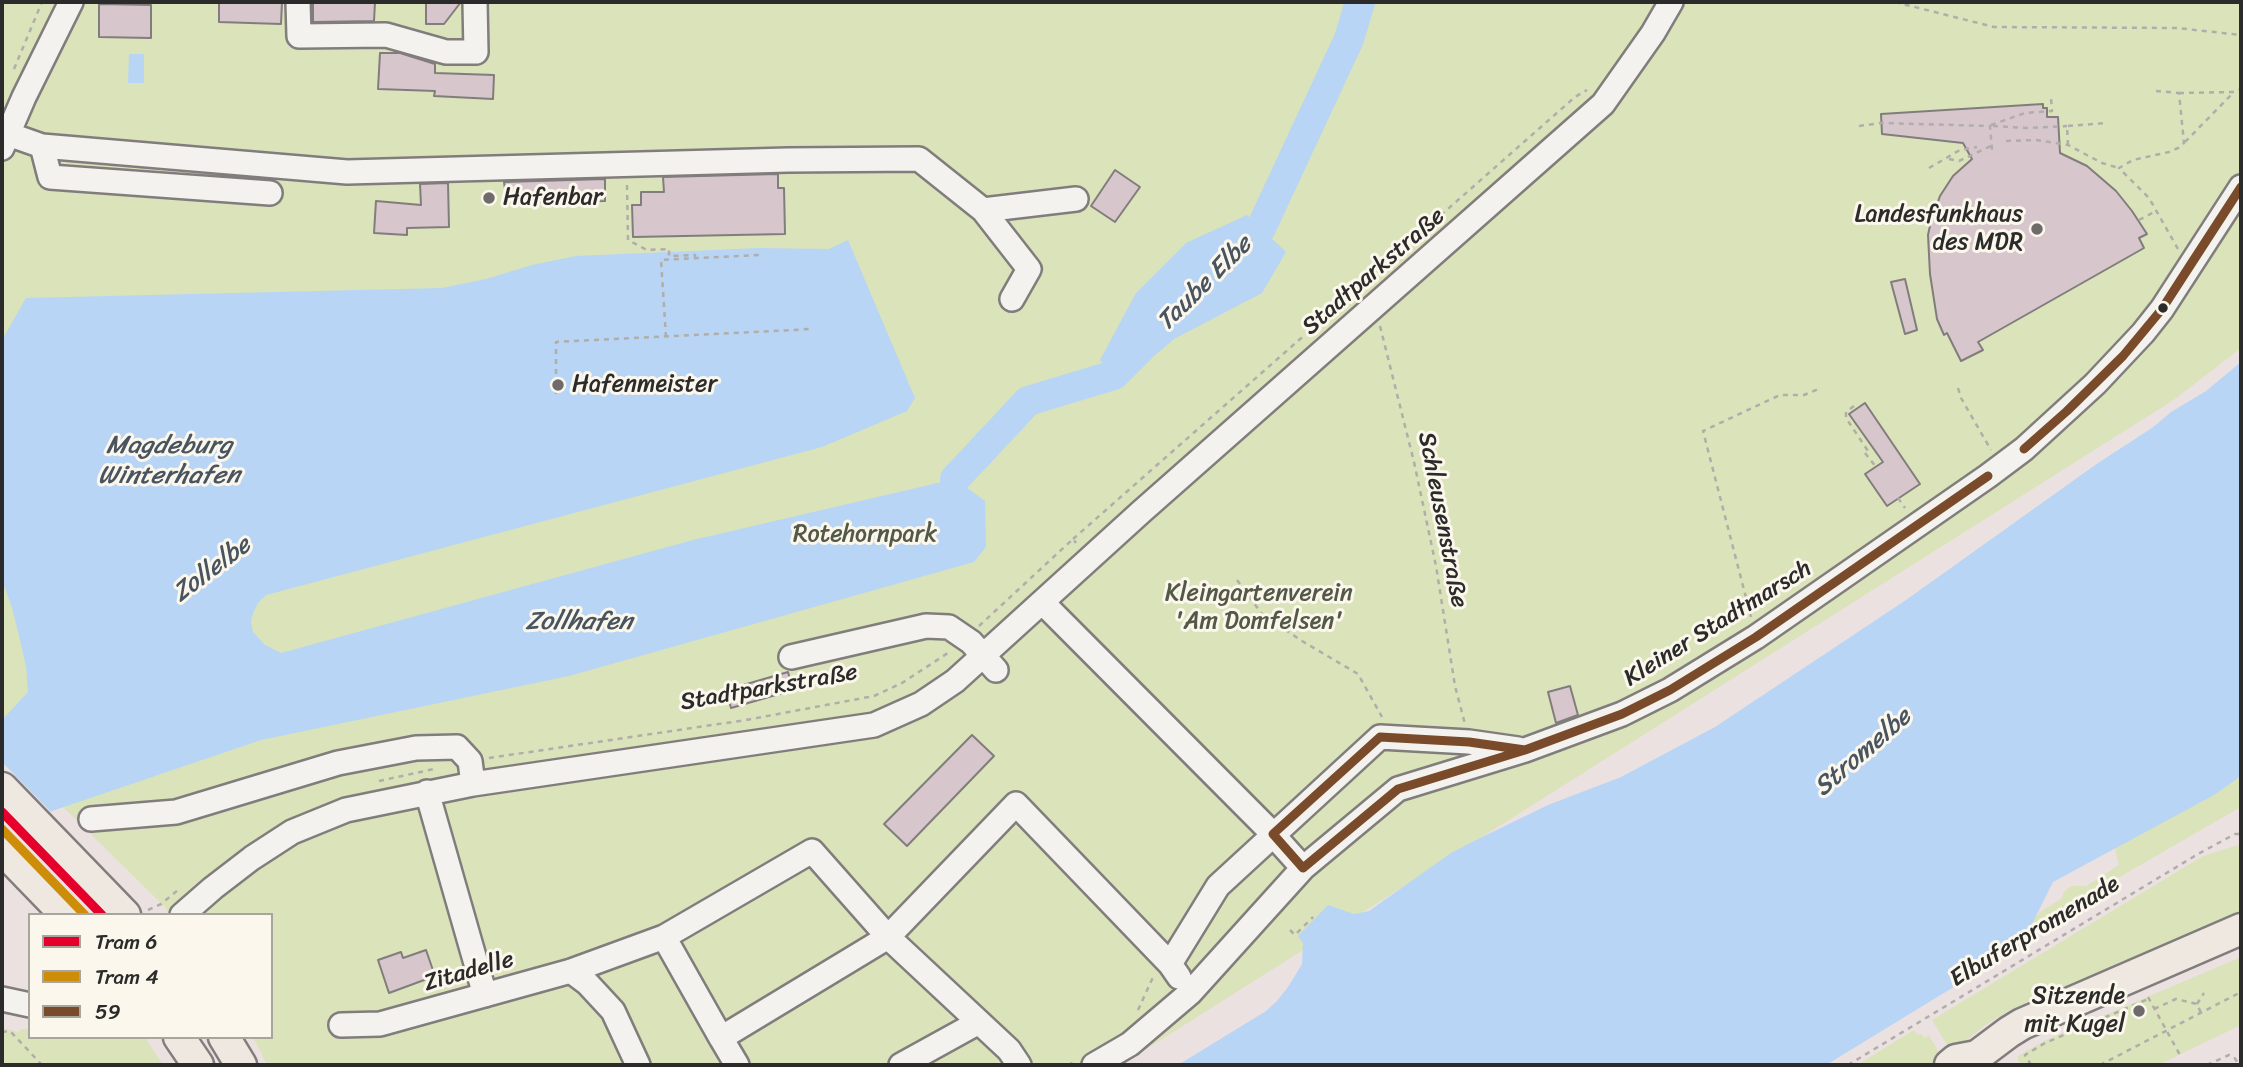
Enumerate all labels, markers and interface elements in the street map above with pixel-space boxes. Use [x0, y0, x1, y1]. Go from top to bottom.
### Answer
place label: Hafenbar [503, 184, 603, 212]
marker: Hafenbar [481, 190, 497, 206]
place label: Landesfunkhaus des MDR [1854, 201, 2023, 257]
street label: Stadtparkstraße [1297, 202, 1451, 342]
marker: Landesfunkhaus des MDR [2029, 221, 2045, 237]
water label: Taube Elbe [1151, 230, 1259, 338]
unlabelled marker [2156, 301, 2170, 315]
place label: Hafenmeister [572, 371, 717, 399]
marker: Hafenmeister [550, 377, 566, 393]
water label: Magdeburg Winterhafen [98, 430, 240, 492]
street label: Schleusenstraße [1411, 430, 1473, 610]
park label: Rotehornpark [793, 521, 937, 549]
water label: Zollelbe [167, 531, 257, 609]
street label: Kleiner Stadtmarsch [1619, 555, 1817, 693]
park label: Kleingartenverein 'Am Domfelsen' [1165, 580, 1353, 636]
water label: Zollhafen [526, 606, 632, 638]
street label: Stadtparkstraße [678, 658, 860, 718]
water label: Stromelbe [1808, 702, 1918, 804]
street label: Elbuferpromenade [1945, 870, 2125, 994]
legend [28, 913, 273, 1039]
text: Tram 6 [95, 923, 157, 961]
street label: Zitadelle [421, 945, 517, 999]
text: Tram 4 [95, 958, 159, 996]
place label: Sitzende mit Kugel [2024, 983, 2125, 1039]
text: 59 [95, 993, 121, 1031]
marker: Sitzende mit Kugel [2131, 1003, 2147, 1019]

